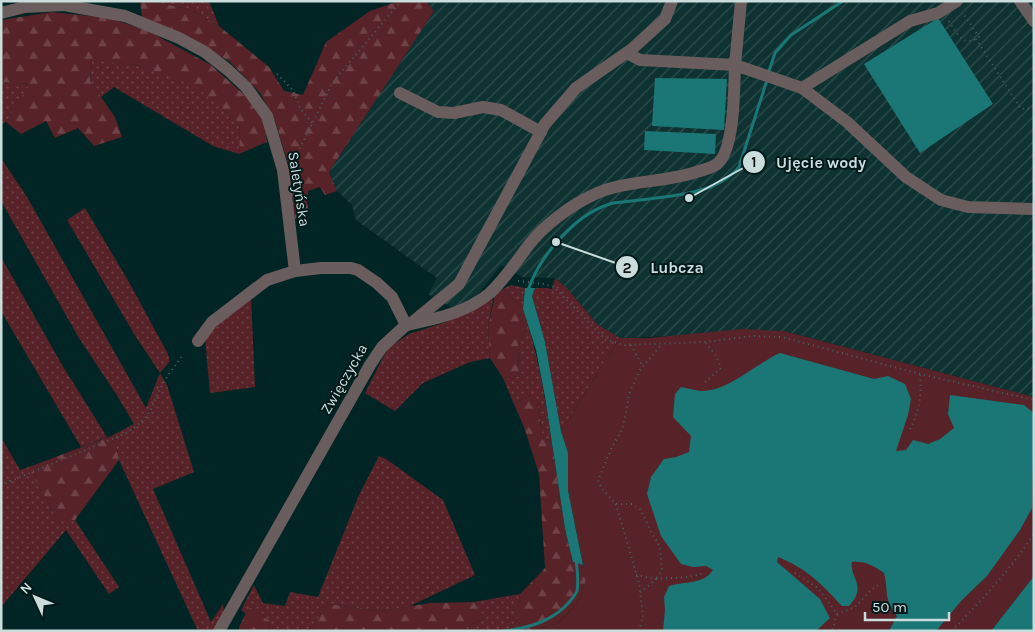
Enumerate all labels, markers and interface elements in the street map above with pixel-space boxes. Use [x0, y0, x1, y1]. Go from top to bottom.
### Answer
callout: Ujęcie wody [741, 147, 876, 178]
street label: Saletyńska [284, 150, 314, 228]
text: 1 [751, 153, 757, 171]
text: Ujęcie wody [776, 153, 866, 172]
callout: Lubcza [615, 252, 713, 283]
text: Lubcza [650, 258, 704, 277]
text: 2 [622, 259, 632, 277]
street label: Zwięczycka [317, 341, 371, 417]
north arrow [10, 572, 60, 622]
text: N [16, 579, 36, 598]
scale bar [865, 590, 949, 622]
text: 50 m [872, 598, 907, 616]

